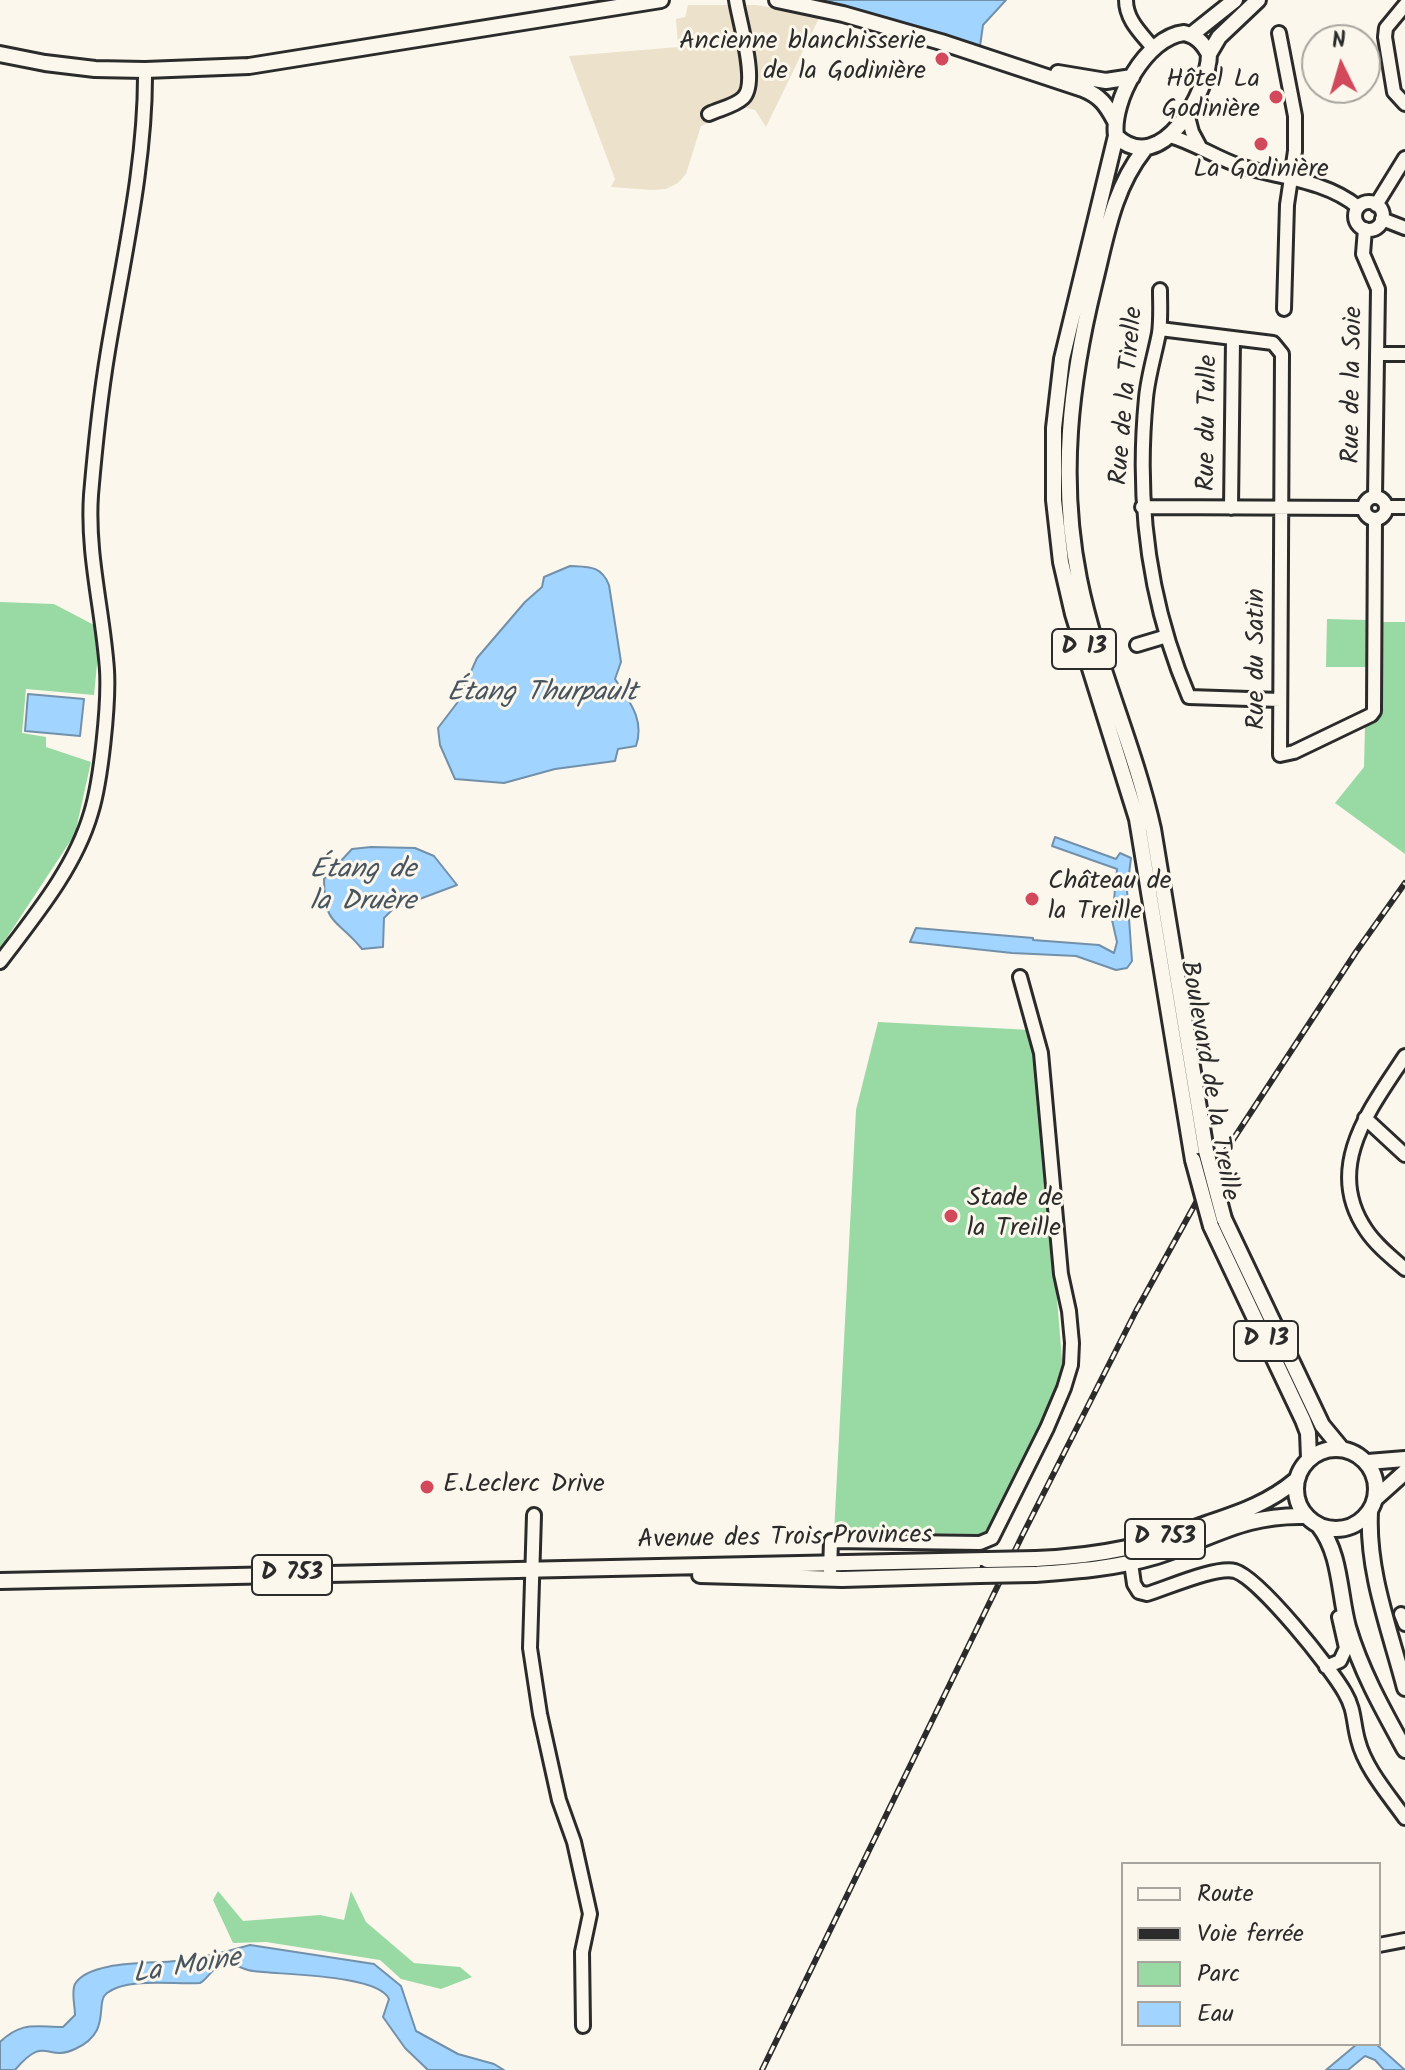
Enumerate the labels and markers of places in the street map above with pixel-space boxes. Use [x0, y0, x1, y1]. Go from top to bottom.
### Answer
place label: Ancienne blanchisserie de la Godinière [679, 28, 926, 90]
marker: Ancienne blanchisserie de la Godinière [933, 50, 951, 68]
place label: Hôtel La Godinière [1161, 66, 1260, 128]
marker: Hôtel La Godinière [1267, 88, 1285, 106]
marker: La Godinière [1252, 135, 1270, 153]
place label: La Godinière [1193, 156, 1329, 188]
place label: Château de la Treille [1048, 868, 1171, 930]
marker: Château de la Treille [1023, 890, 1041, 908]
place label: Stade de la Treille [967, 1185, 1063, 1246]
marker: Stade de la Treille [942, 1207, 960, 1225]
place label: E.Leclerc Drive [443, 1471, 605, 1503]
marker: E.Leclerc Drive [418, 1478, 436, 1496]

